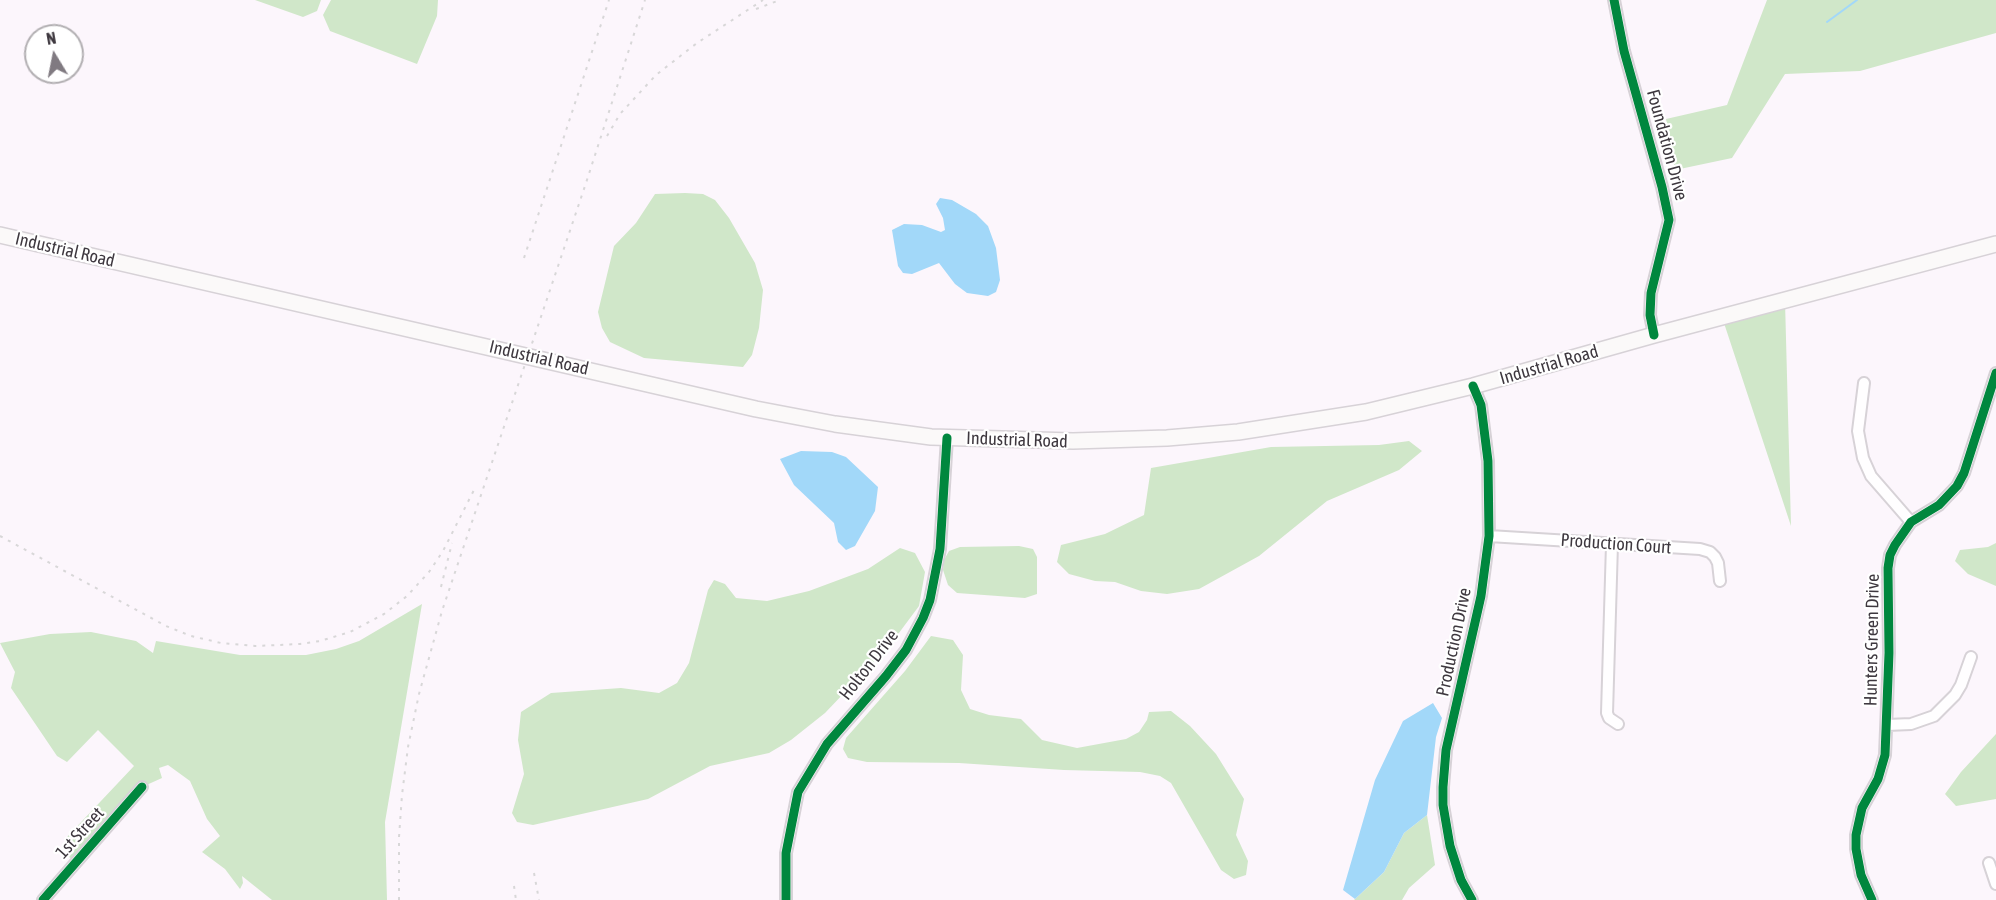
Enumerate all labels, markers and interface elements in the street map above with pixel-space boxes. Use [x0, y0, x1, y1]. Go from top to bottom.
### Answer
north arrow [24, 24, 84, 84]
text: N [45, 29, 57, 48]
street label: Foundation Drive [1642, 87, 1692, 203]
street label: Industrial Road [13, 228, 117, 272]
street label: Industrial Road [487, 336, 591, 380]
street label: Industrial Road [1497, 341, 1601, 389]
street label: Industrial Road [966, 427, 1068, 453]
street label: Production Court [1560, 529, 1672, 559]
street label: Hunters Green Drive [1860, 574, 1884, 706]
street label: Production Drive [1432, 586, 1476, 698]
street label: Holton Drive [835, 626, 903, 704]
street label: 1st Street [51, 803, 109, 863]

